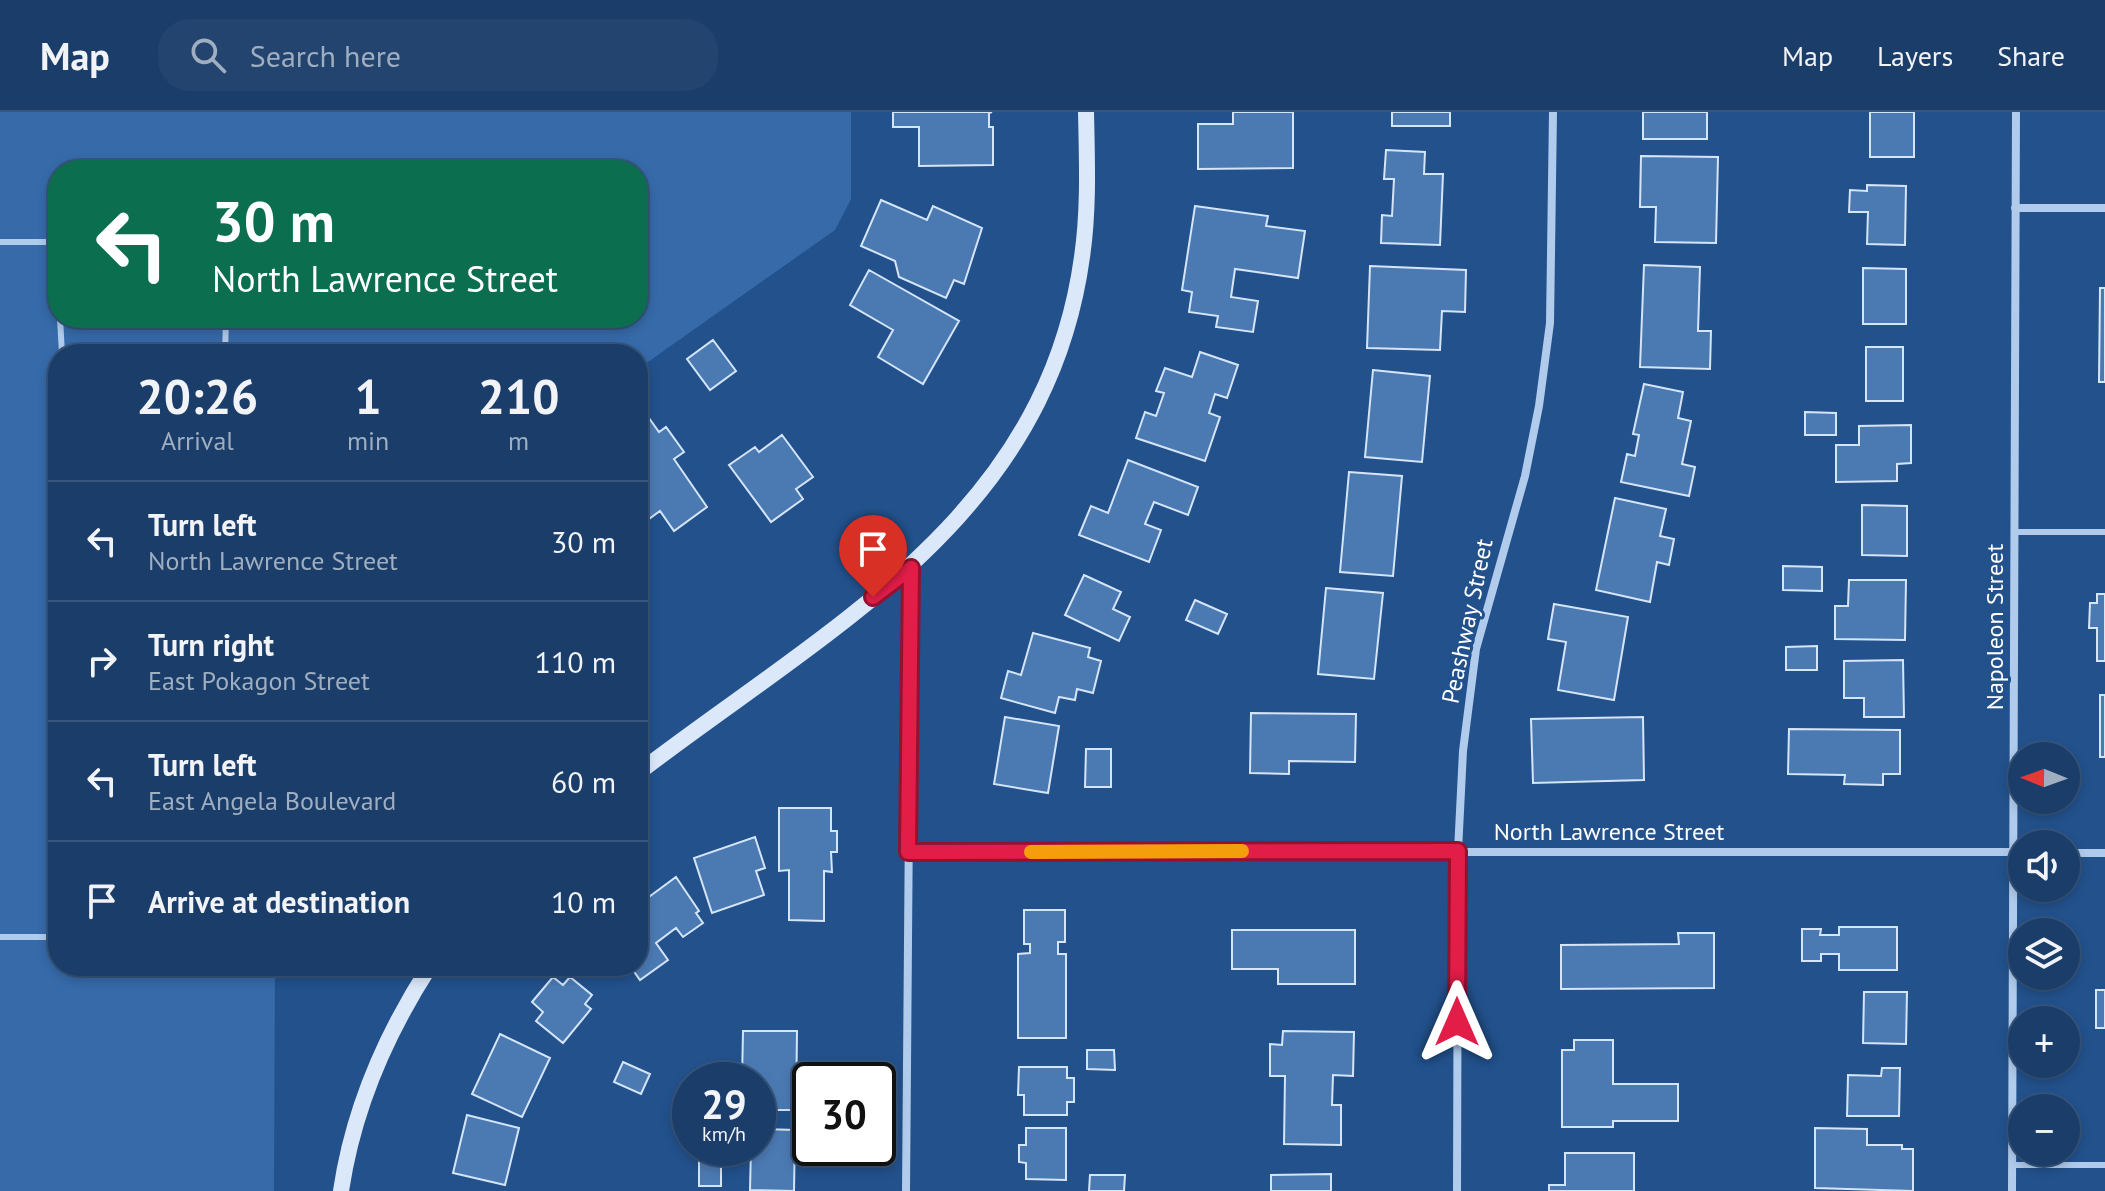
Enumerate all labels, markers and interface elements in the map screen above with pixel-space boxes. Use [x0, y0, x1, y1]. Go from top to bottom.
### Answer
search box [158, 19, 718, 91]
text: Map [40, 31, 110, 80]
icon: search [186, 33, 230, 77]
text: Search here [250, 36, 401, 75]
text: Map [1782, 37, 1833, 74]
text: Layers [1877, 37, 1953, 74]
text: Share [1997, 37, 2065, 74]
text: 30 m [212, 185, 335, 257]
icon: left [80, 192, 184, 296]
text: North Lawrence Street [212, 255, 558, 302]
text: 20:26 [137, 365, 258, 427]
text: 1 [354, 365, 382, 427]
text: 210 [478, 365, 559, 427]
text: Arrival [161, 424, 234, 457]
text: min [347, 424, 389, 457]
text: m [508, 424, 529, 457]
text: Turn left [148, 505, 256, 544]
pin [839, 515, 907, 597]
icon: left [80, 519, 124, 563]
text: 30 m [551, 522, 616, 561]
icon: arrive [851, 527, 895, 571]
street label: Peashway Street [1434, 536, 1500, 706]
text: North Lawrence Street [148, 544, 398, 577]
street label: Napoleon Street [1979, 544, 2010, 710]
text: Turn right [148, 625, 274, 664]
icon: right [80, 639, 124, 683]
text: 110 m [535, 642, 616, 681]
text: East Pokagon Street [148, 664, 370, 697]
north arrow [2008, 742, 2080, 814]
map controls [2008, 742, 2080, 1166]
text: Turn left [148, 745, 256, 784]
icon: left [80, 759, 124, 803]
text: 60 m [551, 762, 616, 801]
text: East Angela Boulevard [148, 784, 396, 817]
street label: North Lawrence Street [1494, 816, 1724, 847]
button: sound [2008, 830, 2080, 902]
icon: arrive [80, 879, 124, 923]
text: Arrive at destination [148, 882, 410, 921]
text: 10 m [551, 882, 616, 921]
button: layers [2008, 918, 2080, 990]
position arrow [1415, 980, 1499, 1064]
button: + [2008, 1006, 2080, 1078]
speed limit sign: 30 [792, 1062, 896, 1166]
text: 29 [701, 1078, 747, 1130]
button: − [2008, 1094, 2080, 1166]
text: km/h [702, 1121, 746, 1147]

